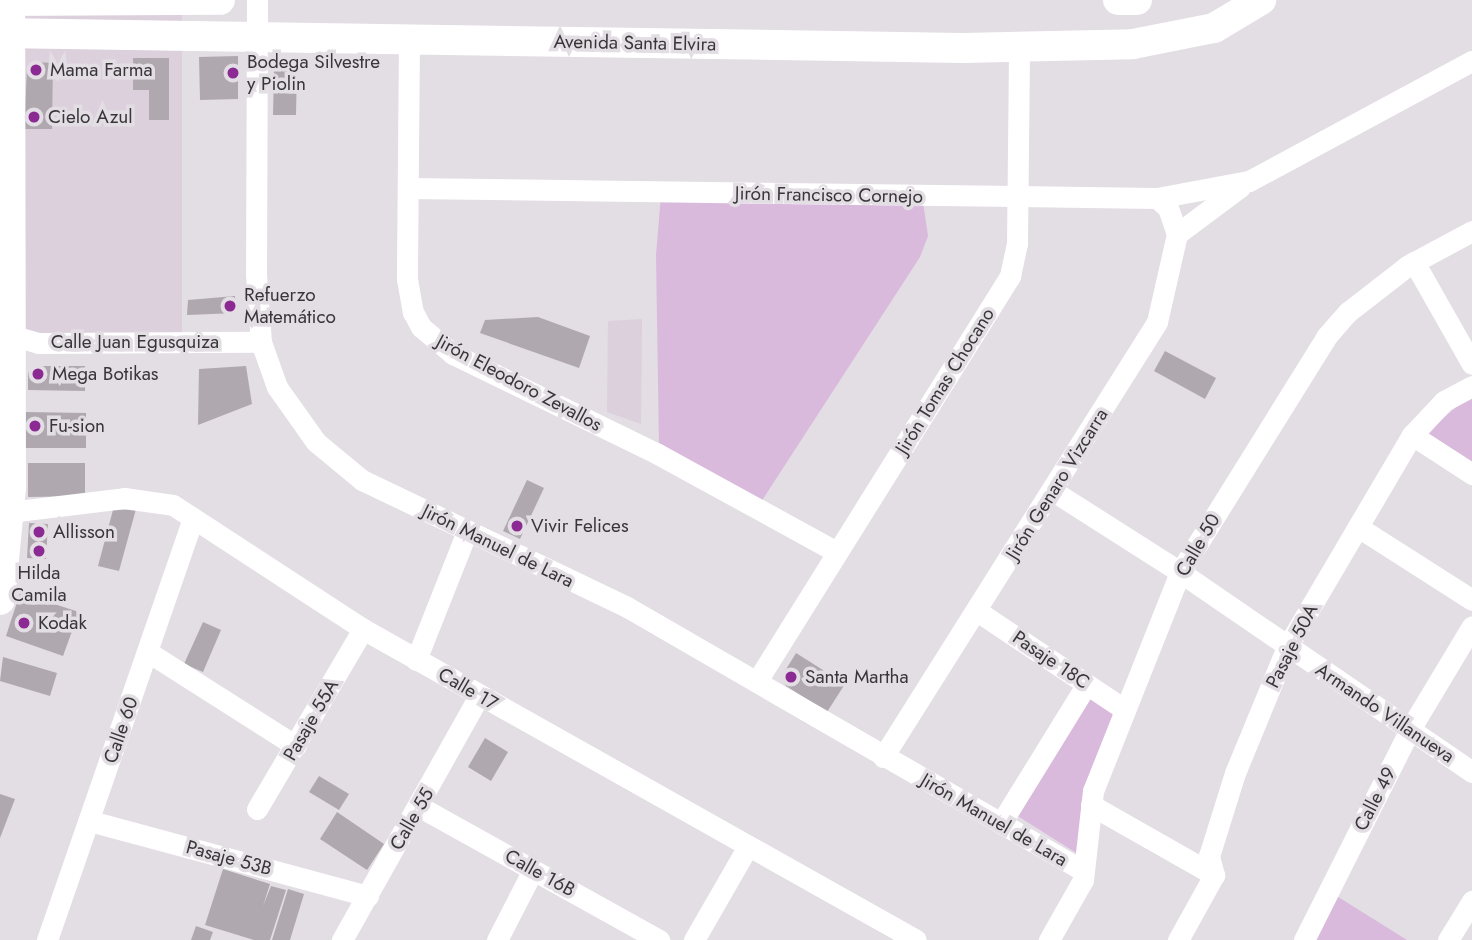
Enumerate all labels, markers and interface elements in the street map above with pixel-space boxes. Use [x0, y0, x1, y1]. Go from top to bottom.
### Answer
street label: Avenida Santa Elvira [553, 30, 717, 56]
place label: Bodega Silvestre y Piolin [247, 51, 380, 95]
place label: Mama Farma [50, 59, 153, 81]
marker: Mama Farma [28, 62, 44, 78]
marker: Bodega Silvestre y Piolin [225, 65, 241, 81]
place label: Cielo Azul [48, 106, 133, 128]
marker: Cielo Azul [26, 109, 42, 125]
street label: Jirón Francisco Cornejo [735, 182, 923, 208]
place label: Refuerzo Matemático [244, 284, 336, 328]
marker: Refuerzo Matemático [222, 298, 238, 314]
street label: Jirón Tomas Chocano [891, 304, 999, 458]
street label: Jirón Eleodoro Zevallos [432, 330, 606, 436]
street label: Calle Juan Egusquiza [51, 331, 219, 353]
place label: Mega Botikas [52, 363, 158, 385]
marker: Mega Botikas [30, 366, 46, 382]
street label: Jirón Genaro Vizcarra [1001, 404, 1113, 564]
place label: Fu-sion [49, 415, 105, 437]
marker: Fu-sion [27, 418, 43, 434]
street label: Jirón Manuel de Lara [419, 499, 577, 593]
street label: Calle 50 [1171, 510, 1225, 580]
place label: Vivir Felices [531, 515, 629, 537]
marker: Vivir Felices [509, 518, 525, 534]
place label: Allisson [53, 521, 115, 543]
marker: Allisson [31, 524, 47, 540]
marker: Hilda Camila [31, 543, 47, 559]
place label: Hilda Camila [11, 562, 67, 606]
street label: Pasaje 50A [1261, 600, 1323, 692]
place label: Kodak [38, 612, 87, 634]
marker: Kodak [16, 615, 32, 631]
street label: Pasaje 18C [1008, 626, 1094, 694]
street label: Armando Villanueva [1311, 658, 1459, 768]
street label: Calle 17 [434, 663, 502, 715]
place label: Santa Martha [805, 666, 909, 688]
marker: Santa Martha [783, 669, 799, 685]
street label: Pasaje 55A [279, 675, 343, 765]
street label: Calle 60 [99, 694, 143, 766]
street label: Calle 49 [1349, 763, 1401, 835]
street label: Jirón Manuel de Lara [917, 769, 1071, 871]
street label: Calle 55 [385, 784, 439, 854]
street label: Pasaje 53B [184, 836, 274, 880]
street label: Calle 16B [501, 844, 579, 902]

